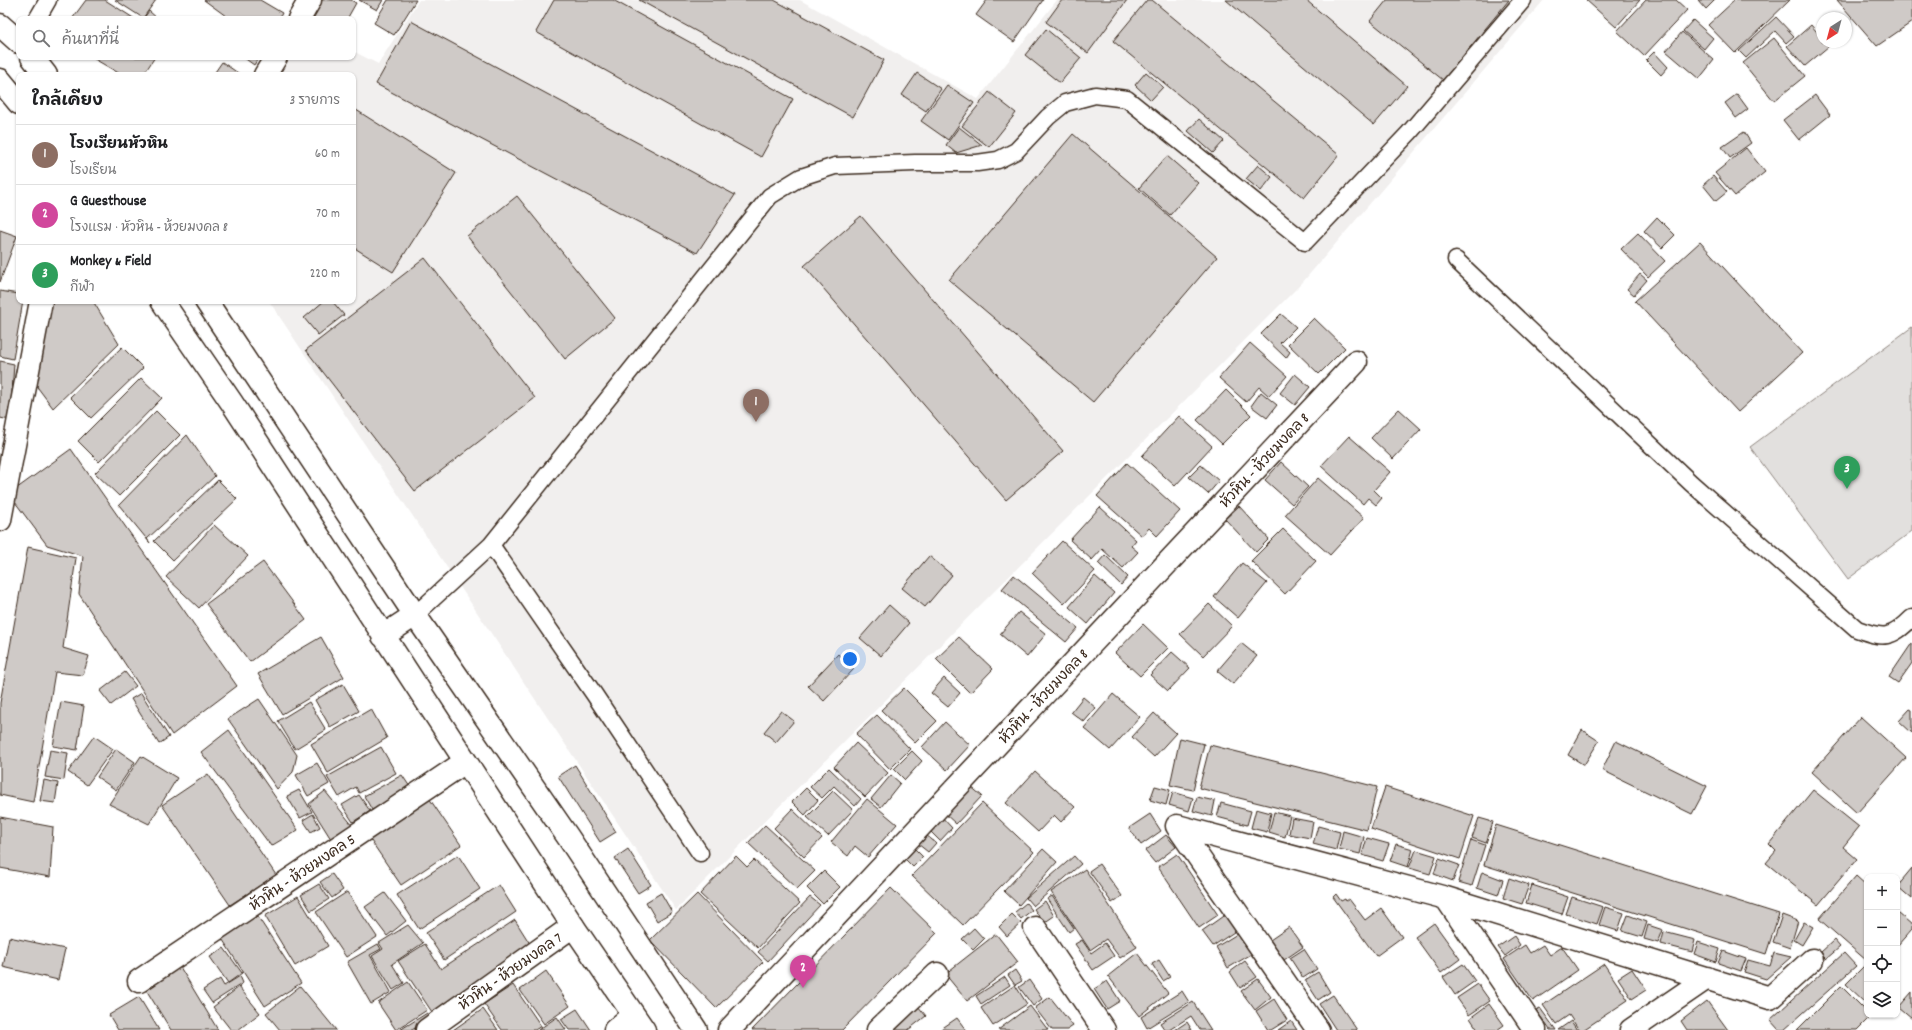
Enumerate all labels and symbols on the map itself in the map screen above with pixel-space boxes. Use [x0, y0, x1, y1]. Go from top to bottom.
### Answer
north arrow [1816, 12, 1852, 48]
pin: 1 [743, 389, 769, 422]
street label: หัวหิน - ห้วยมงคล 8 [1215, 408, 1316, 514]
pin: 3 [1834, 456, 1860, 489]
street label: หัวหิน - ห้วยมงคล 8 [994, 644, 1095, 750]
your location [840, 649, 860, 669]
street label: หัวหิน - ห้วยมงคล 5 [245, 829, 361, 918]
street label: หัวหิน - ห้วยมงคล 7 [454, 927, 568, 1017]
pin: 2 [790, 955, 816, 988]

